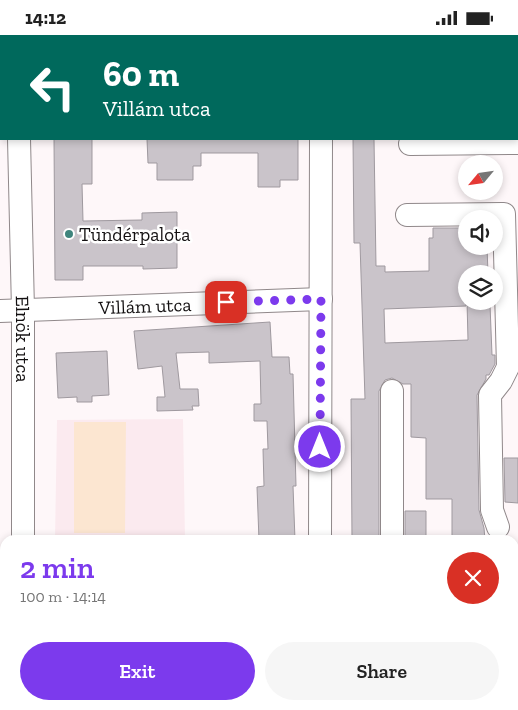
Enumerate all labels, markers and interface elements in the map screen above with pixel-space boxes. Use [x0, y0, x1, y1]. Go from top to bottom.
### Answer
text: 14:12 [25, 6, 66, 29]
text: 60 m [103, 53, 179, 95]
icon: left [20, 55, 85, 120]
text: Villám utca [103, 95, 211, 122]
north arrow [458, 155, 502, 200]
map controls [458, 155, 503, 310]
button: sound [458, 210, 503, 255]
place label: Tündérpalota [79, 223, 190, 246]
marker: Tündérpalota [63, 228, 75, 240]
button: layers [458, 265, 503, 310]
pin [205, 281, 247, 323]
icon: arrive [212, 288, 240, 316]
street label: Villám utca [97, 292, 192, 319]
street label: Elnök utca [11, 295, 35, 382]
position arrow [293, 420, 345, 472]
text: 2 min [20, 550, 94, 586]
button: close [447, 552, 499, 604]
text: 100 m · 14:14 [20, 587, 106, 606]
button: Exit [20, 642, 255, 700]
button: Share [265, 642, 499, 700]

